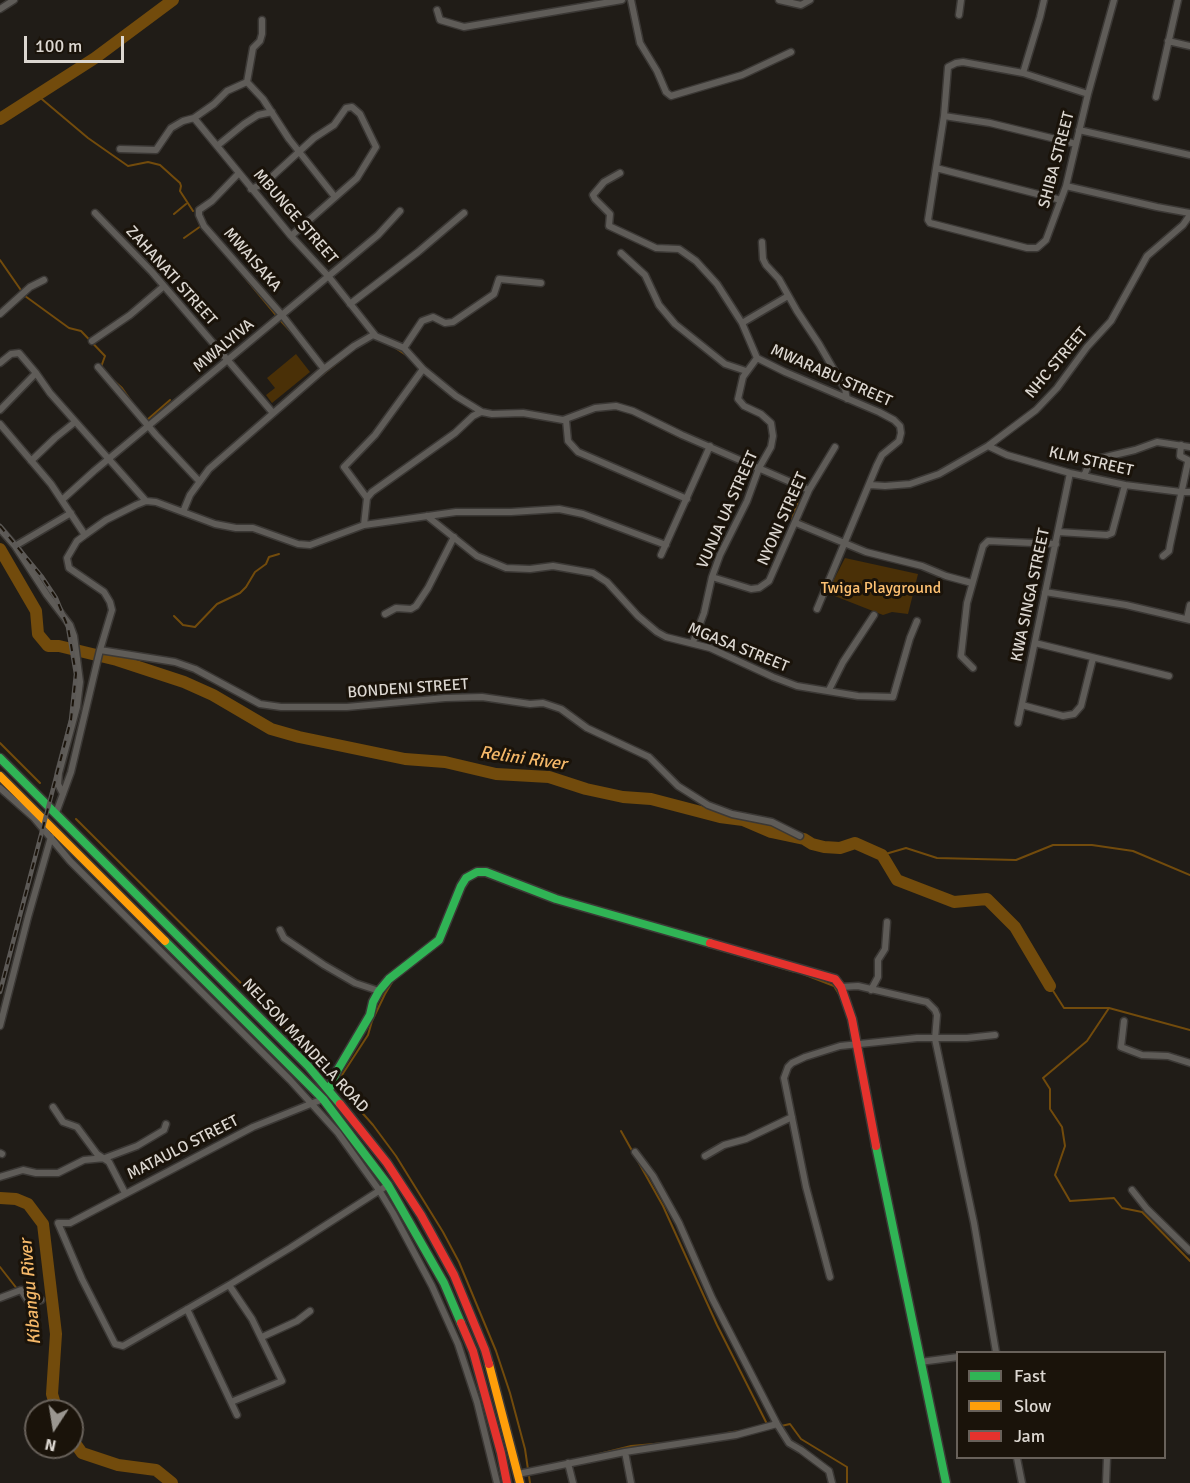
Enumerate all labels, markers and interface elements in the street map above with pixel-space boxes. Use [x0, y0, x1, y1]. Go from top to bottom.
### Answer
scale bar [27, 24, 128, 62]
text: 100 m [35, 35, 82, 57]
street label: SHIBA STREET [1035, 110, 1079, 210]
street label: MBUNGE STREET [249, 166, 341, 268]
street label: ZAHANATI STREET [121, 222, 221, 330]
street label: MWAISAKA [219, 224, 285, 296]
street label: MWALYIVA [190, 315, 258, 377]
street label: NHC STREET [1022, 324, 1092, 402]
street label: MWARABU STREET [767, 341, 895, 411]
street label: KLM STREET [1047, 443, 1135, 481]
street label: VUNJA UA STREET [693, 448, 763, 572]
street label: NYONI STREET [754, 469, 812, 569]
street label: KWA SINGA STREET [1007, 527, 1055, 663]
park label: Twiga Playground [821, 579, 941, 599]
street label: MGASA STREET [685, 619, 791, 677]
street label: BONDENI STREET [347, 675, 469, 703]
water label: Relini River [478, 742, 568, 776]
street label: NELSON MANDELA ROAD [238, 975, 372, 1117]
street label: MATAULO STREET [124, 1112, 242, 1184]
water label: Kibangu River [16, 1238, 46, 1346]
legend [956, 1351, 1166, 1459]
text: Fast [1014, 1365, 1046, 1387]
text: Slow [1014, 1395, 1051, 1417]
north arrow [24, 1399, 84, 1459]
text: Jam [1014, 1425, 1045, 1447]
text: N [43, 1434, 58, 1456]

